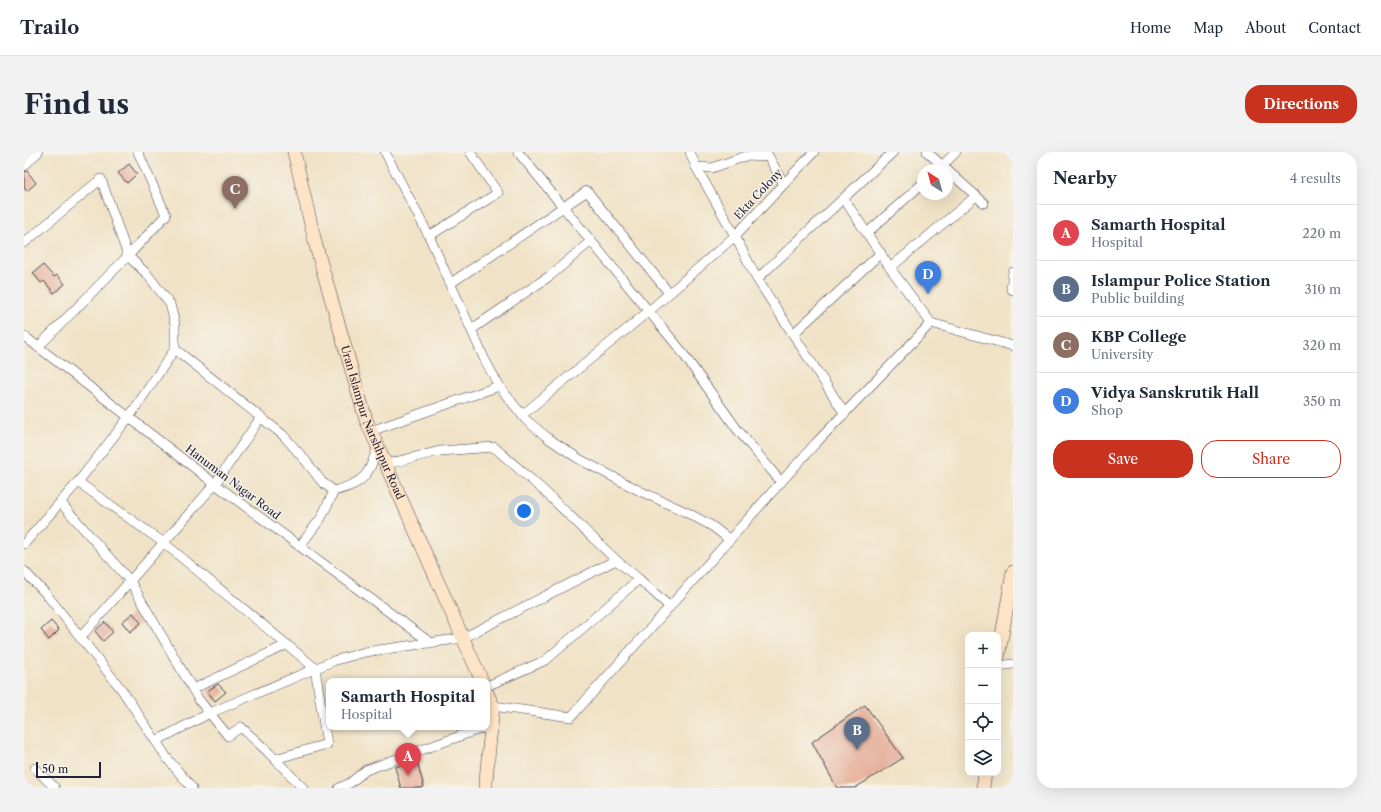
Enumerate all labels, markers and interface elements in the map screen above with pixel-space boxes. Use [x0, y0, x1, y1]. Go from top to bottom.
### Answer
text: Trailo [20, 16, 79, 39]
text: Home [1130, 19, 1171, 37]
text: Map [1193, 19, 1223, 37]
text: About [1245, 19, 1286, 37]
text: Contact [1308, 19, 1361, 37]
button: Directions [1245, 85, 1357, 123]
text: Find us [24, 87, 129, 121]
north arrow [917, 164, 953, 200]
street label: Ekta Colony [731, 165, 786, 222]
text: Nearby [1053, 168, 1117, 188]
text: 4 results [1290, 170, 1341, 186]
pin: C [222, 176, 248, 209]
text: Samarth Hospital [1091, 215, 1226, 234]
text: A [1061, 225, 1071, 241]
text: 220 m [1302, 225, 1341, 241]
text: Hospital [1091, 234, 1143, 250]
pin: D [915, 261, 941, 294]
text: Islampur Police Station [1091, 271, 1271, 290]
text: B [1061, 281, 1071, 297]
text: 310 m [1305, 281, 1341, 297]
text: Public building [1091, 290, 1184, 306]
text: KBP College [1091, 327, 1186, 346]
text: C [1061, 337, 1071, 353]
text: 320 m [1303, 337, 1341, 353]
street label: Uran Islampur Narshhpur Road [338, 344, 408, 502]
text: University [1091, 346, 1154, 362]
text: Vidya Sanskrutik Hall [1091, 383, 1259, 402]
text: D [1060, 393, 1072, 409]
text: 350 m [1303, 393, 1341, 409]
text: Shop [1091, 402, 1123, 418]
button: Save [1053, 440, 1193, 478]
button: Share [1201, 440, 1341, 478]
street label: Hanuman Nagar Road [183, 442, 284, 522]
your location [514, 501, 534, 521]
map controls [965, 632, 1001, 776]
button: + [965, 632, 1001, 668]
button: − [965, 668, 1001, 704]
popup [326, 678, 490, 730]
text: Samarth Hospital [341, 687, 475, 706]
button: locate [965, 704, 1001, 740]
text: Hospital [341, 706, 392, 722]
pin: B [844, 717, 870, 750]
button: layers [965, 740, 1001, 776]
pin: A [395, 743, 421, 776]
scale bar [36, 760, 101, 779]
text: 50 m [42, 762, 68, 776]

